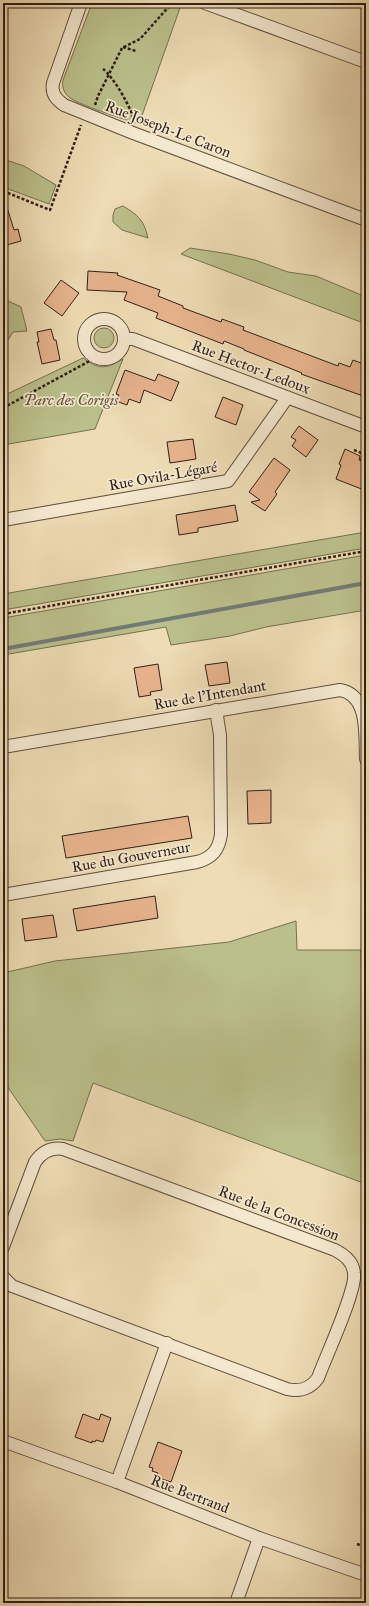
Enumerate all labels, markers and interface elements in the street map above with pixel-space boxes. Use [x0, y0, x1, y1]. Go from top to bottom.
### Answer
street label: Rue Joseph-Le Caron [102, 97, 233, 162]
street label: Rue Hector-Ledoux [189, 336, 313, 398]
park label: Parc des Corigis [24, 391, 119, 409]
street label: Rue Ovila-Légaré [107, 457, 219, 494]
street label: Rue de l'Intendant [152, 676, 268, 714]
street label: Rue du Gouverneur [70, 838, 192, 876]
street label: Rue de la Concession [216, 1182, 342, 1244]
street label: Rue Bertrand [148, 1471, 232, 1517]

